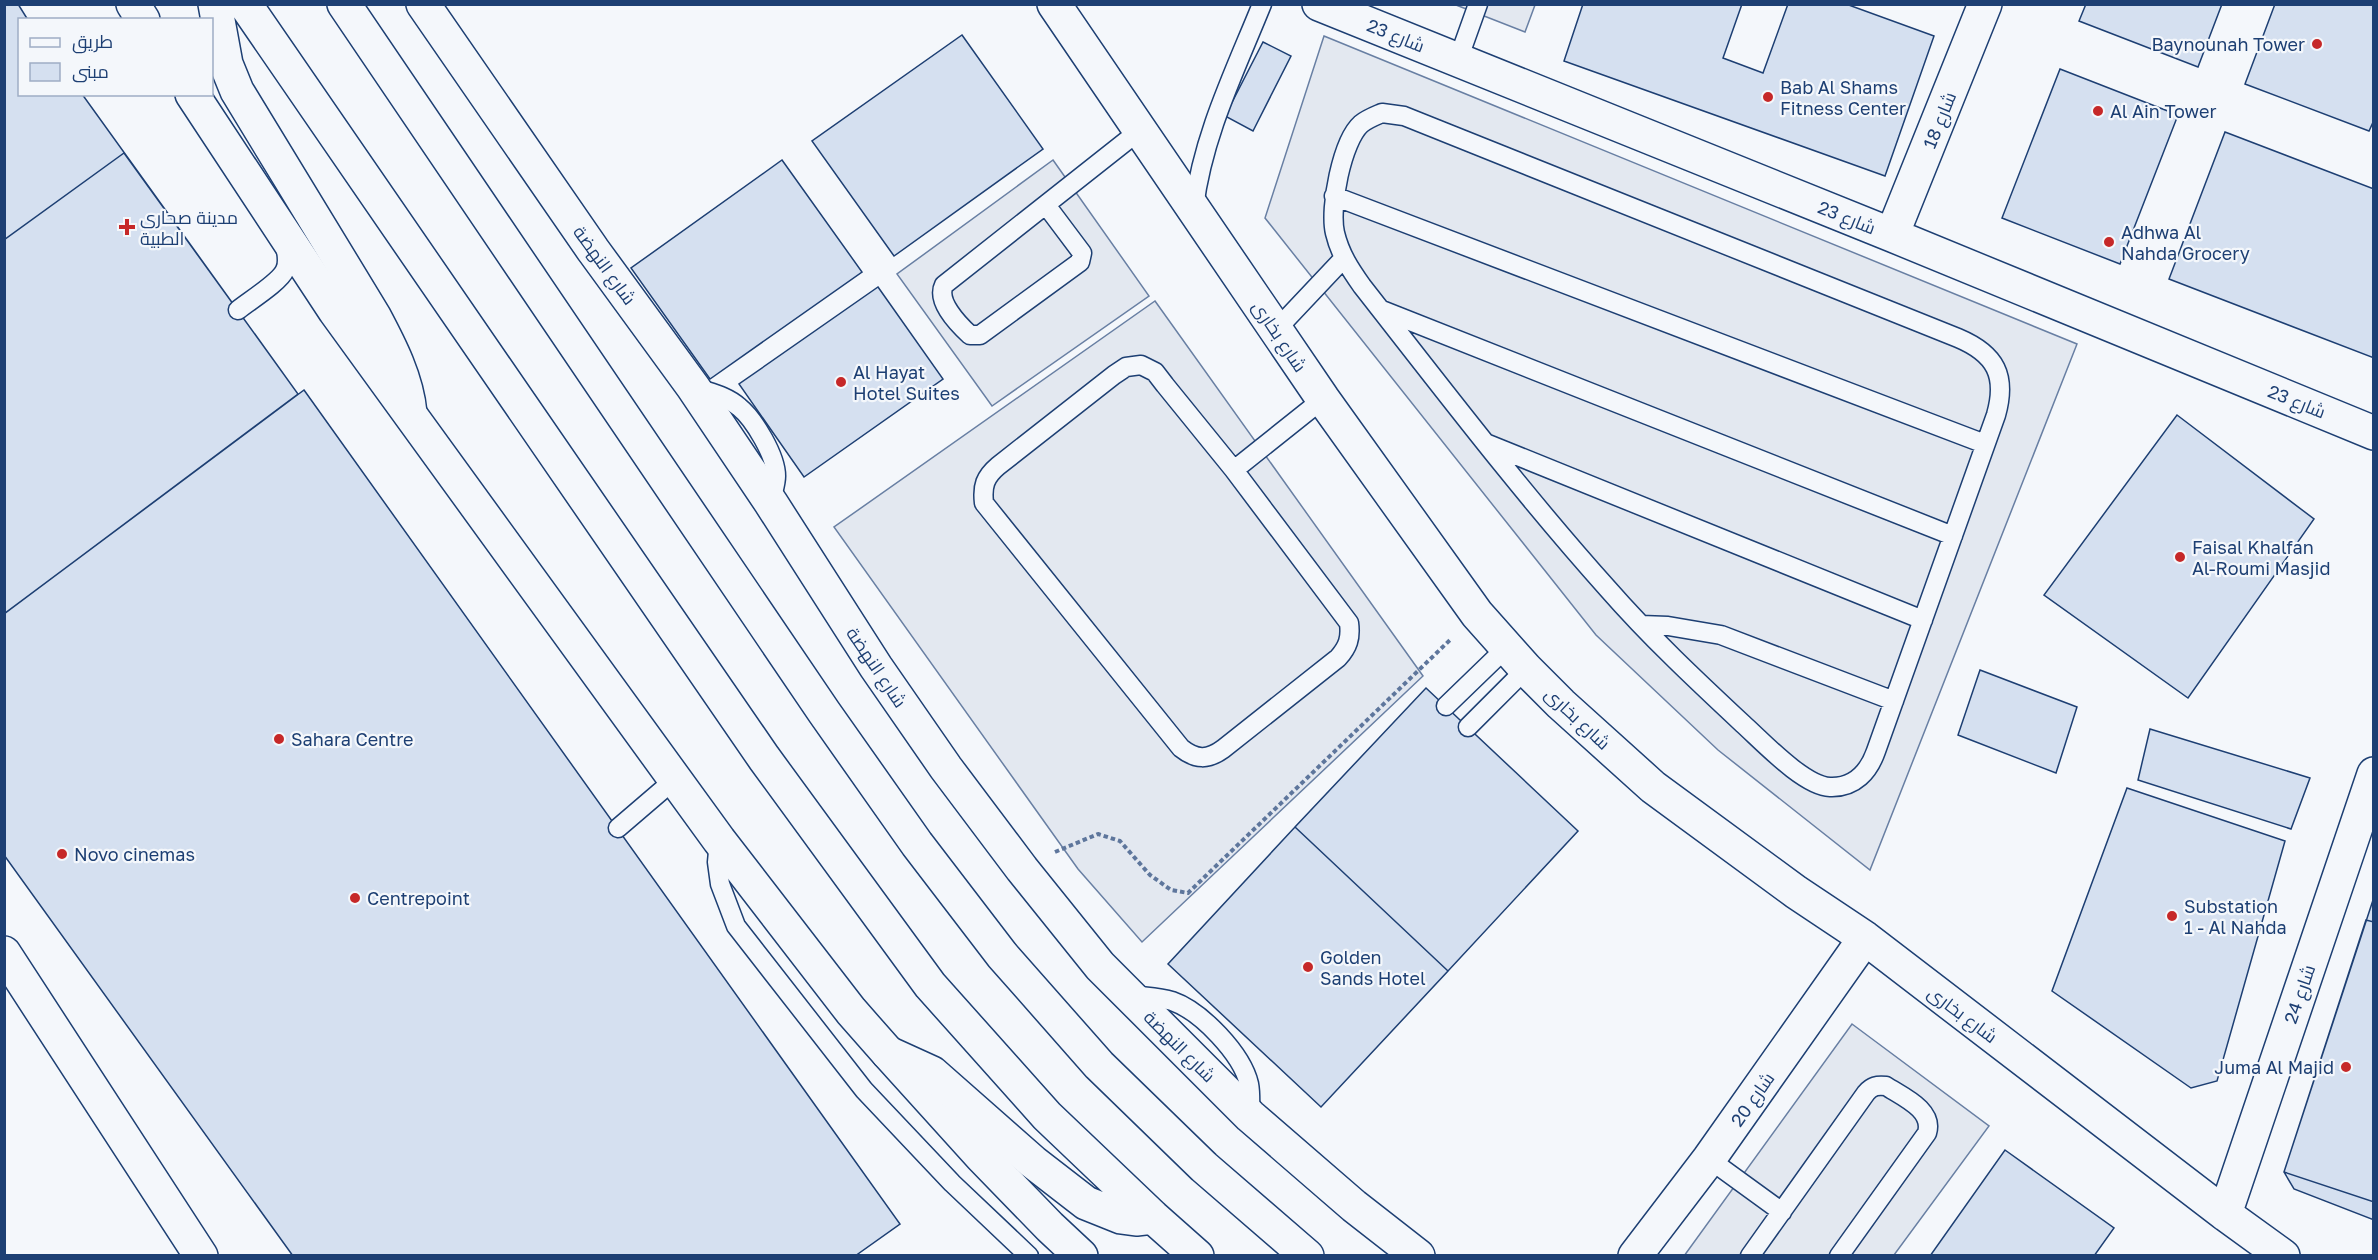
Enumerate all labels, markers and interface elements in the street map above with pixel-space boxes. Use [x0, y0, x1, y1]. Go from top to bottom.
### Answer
street label: شارع 23 [1363, 13, 1428, 58]
legend [18, 18, 213, 96]
text: طريق [72, 30, 113, 54]
place label: Baynounah Tower [2151, 33, 2305, 55]
marker: Baynounah Tower [2310, 37, 2324, 51]
text: مبنى [72, 60, 109, 83]
place label: Bab Al Shams Fitness Center [1780, 76, 1906, 119]
street label: شارع 18 [1918, 88, 1962, 152]
marker: Bab Al Shams Fitness Center [1761, 90, 1775, 104]
place label: Al Ain Tower [2110, 100, 2216, 122]
marker: Al Ain Tower [2091, 104, 2105, 118]
street label: شارع 23 [1814, 195, 1879, 240]
place label: مدينة صحارى الطبية [140, 206, 238, 249]
marker: مدينة صحارى الطبية [118, 218, 136, 236]
street label: شارع النهضة [567, 221, 641, 310]
place label: Adhwa Al Nahda Grocery [2121, 221, 2250, 264]
marker: Adhwa Al Nahda Grocery [2102, 235, 2116, 249]
street label: شارع بخارى [1247, 296, 1312, 377]
place label: Al Hayat Hotel Suites [853, 361, 960, 404]
marker: Al Hayat Hotel Suites [834, 375, 848, 389]
street label: شارع 23 [2264, 379, 2329, 424]
place label: Faisal Khalfan Al-Roumi Masjid [2192, 536, 2331, 579]
marker: Faisal Khalfan Al-Roumi Masjid [2173, 550, 2187, 564]
street label: شارع النهضة [840, 623, 912, 712]
street label: شارع بخارى [1539, 682, 1615, 755]
place label: Sahara Centre [291, 728, 414, 750]
marker: Sahara Centre [272, 732, 286, 746]
place label: Novo cinemas [74, 843, 195, 865]
marker: Novo cinemas [55, 847, 69, 861]
place label: Centrepoint [367, 887, 470, 909]
marker: Centrepoint [348, 891, 362, 905]
place label: Substation 1 - Al Nahda [2184, 895, 2287, 938]
marker: Substation 1 - Al Nahda [2165, 909, 2179, 923]
place label: Golden Sands Hotel [1320, 946, 1426, 989]
marker: Golden Sands Hotel [1301, 960, 1315, 974]
street label: شارع 24 [2279, 962, 2321, 1027]
street label: شارع بخارى [1923, 981, 2002, 1049]
street label: شارع النهضة [1138, 1006, 1220, 1088]
place label: Juma Al Majid [2214, 1056, 2334, 1078]
marker: Juma Al Majid [2339, 1060, 2353, 1074]
street label: شارع 20 [1725, 1068, 1780, 1131]

